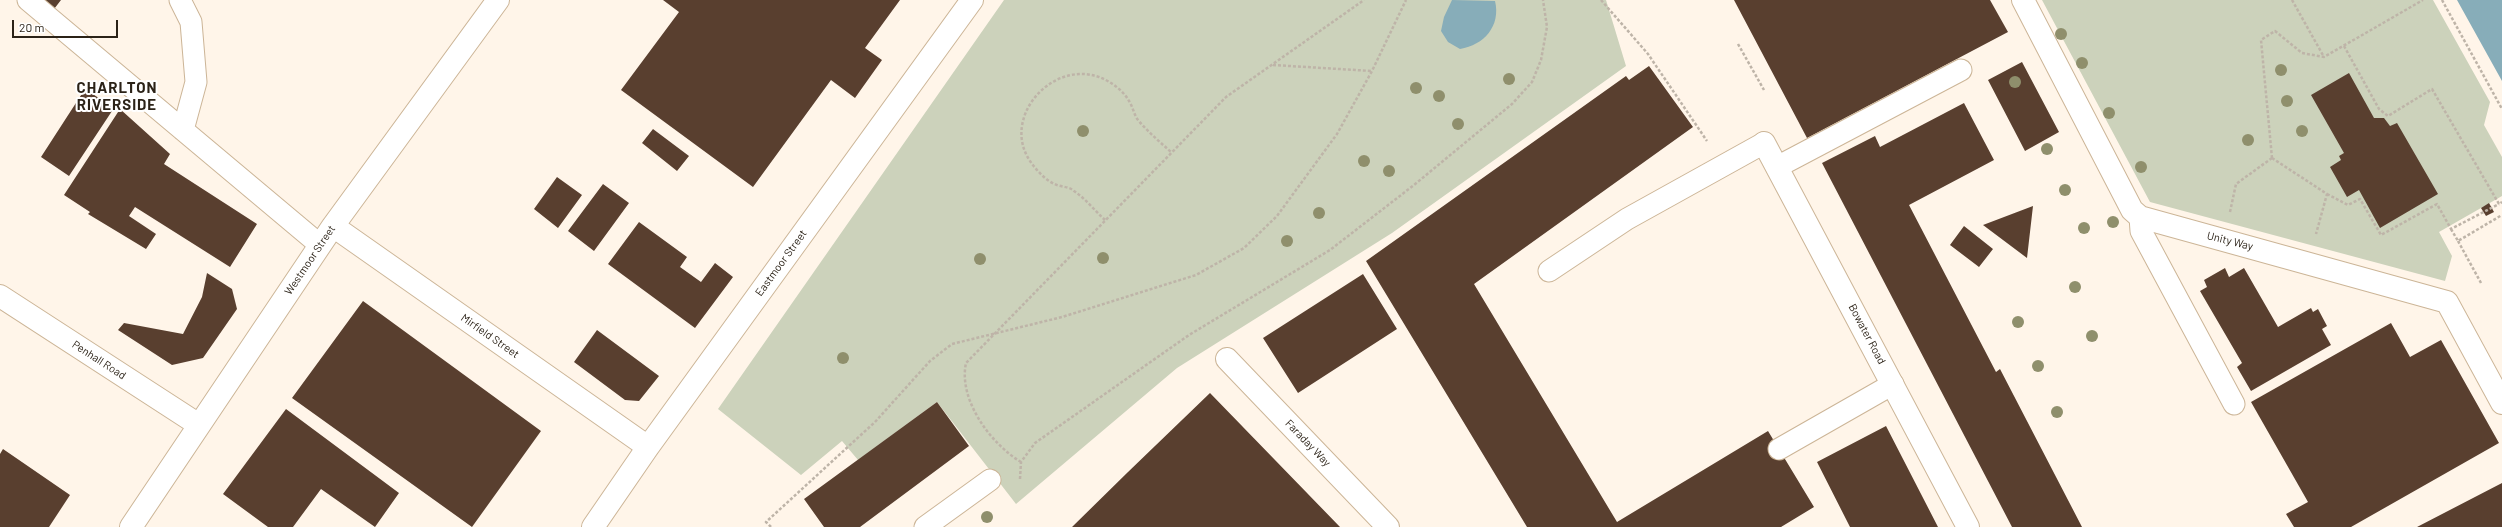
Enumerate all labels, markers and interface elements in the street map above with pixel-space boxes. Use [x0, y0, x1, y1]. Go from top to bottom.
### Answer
scale bar [14, 12, 120, 38]
text: 20 m [19, 20, 45, 34]
district label: CHARLTON RIVERSIDE [77, 79, 157, 114]
street label: Westmoor Street [282, 223, 338, 297]
street label: Eastmoor Street [753, 227, 809, 299]
street label: Unity Way [2206, 229, 2254, 253]
street label: Bowater Road [1846, 302, 1888, 366]
street label: Mirfield Street [458, 311, 522, 361]
street label: Penhall Road [70, 338, 128, 382]
street label: Faraday Way [1283, 417, 1333, 469]

